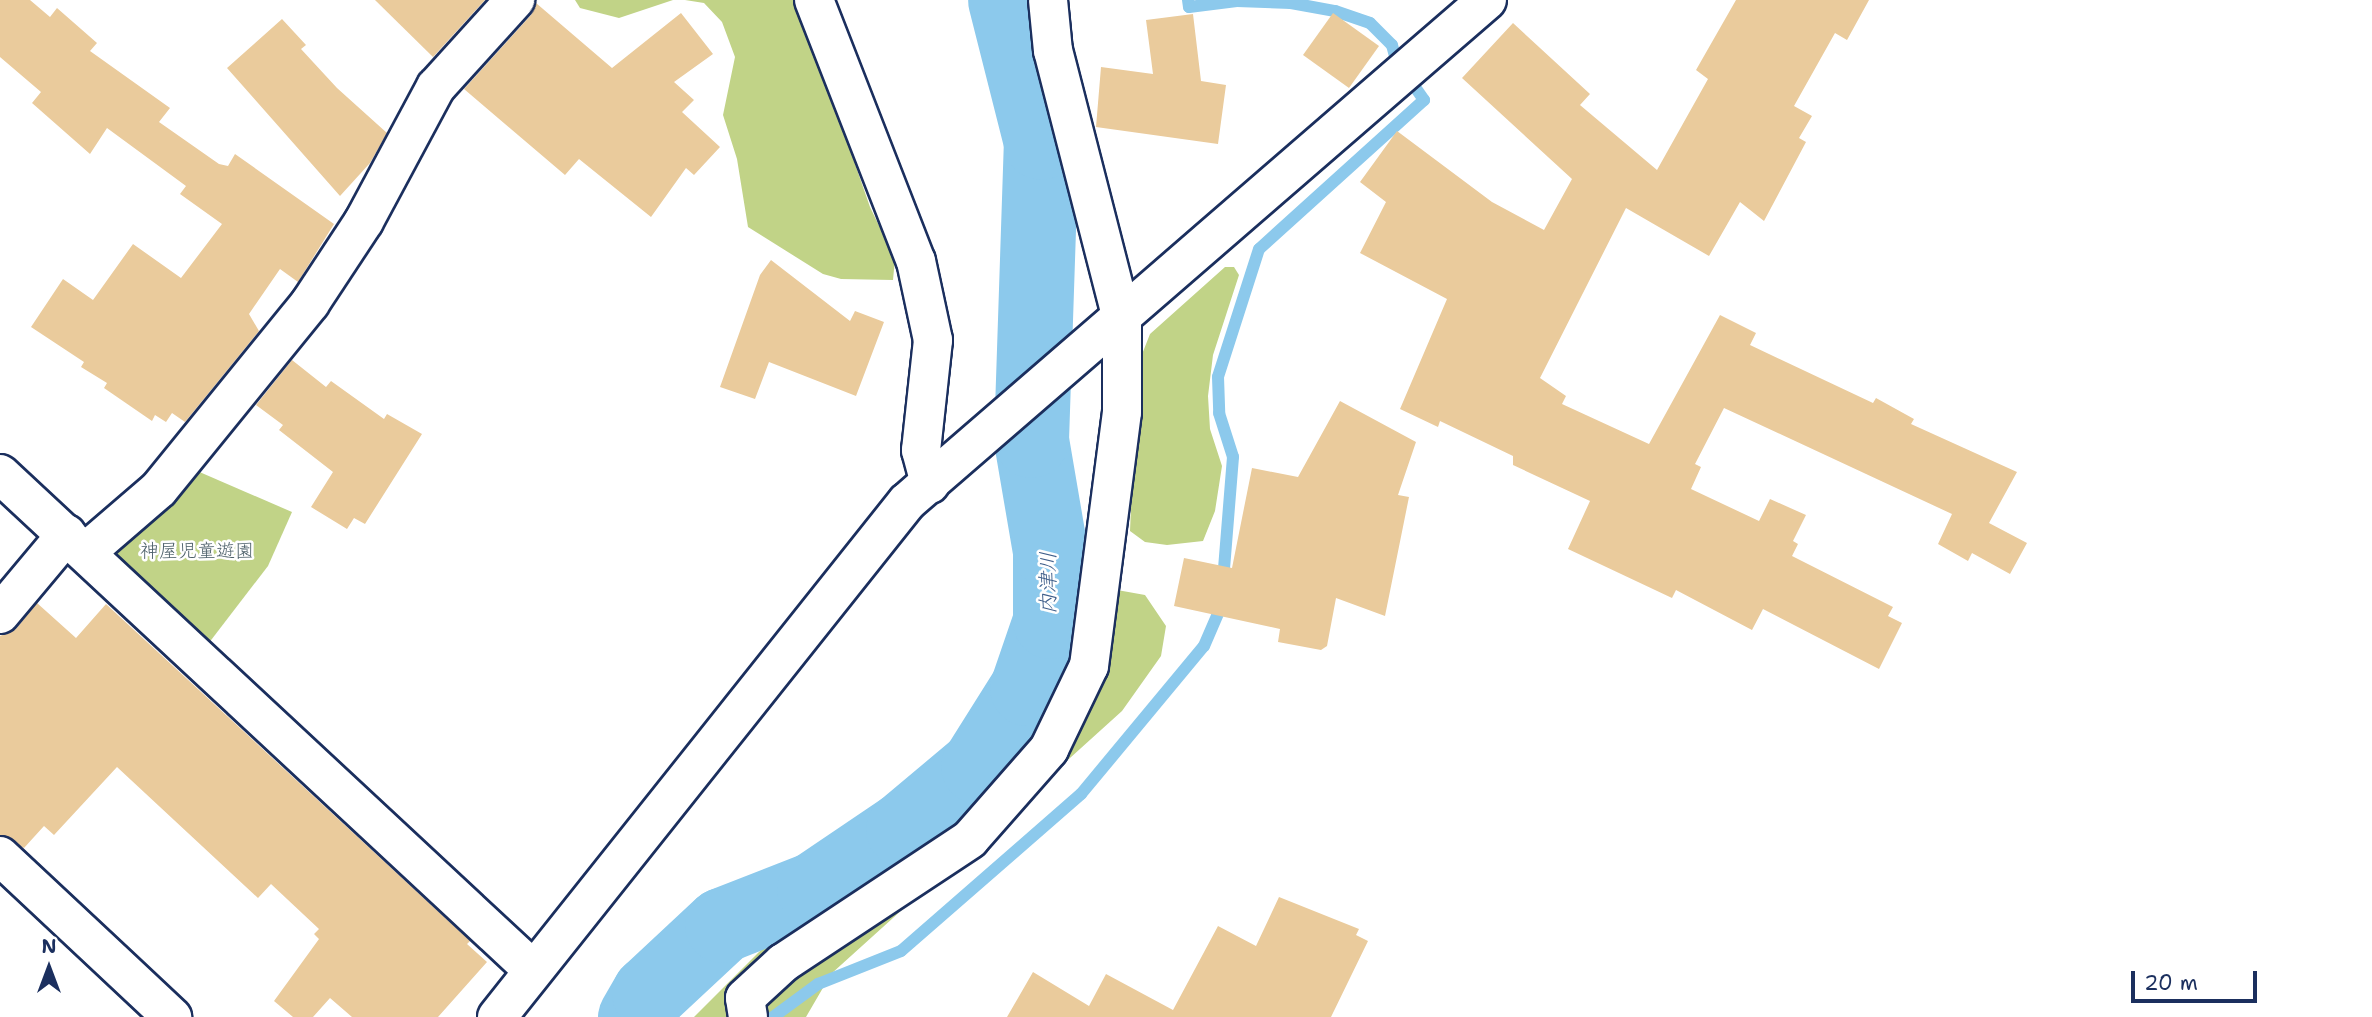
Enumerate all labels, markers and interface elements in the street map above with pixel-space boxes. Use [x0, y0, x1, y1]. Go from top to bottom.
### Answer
park label: 神屋児童遊園 [140, 540, 254, 562]
water label: 内津川 [1035, 552, 1061, 614]
north arrow [14, 933, 84, 1003]
text: N [41, 934, 57, 959]
scale bar [2134, 958, 2260, 1002]
text: 20 m [2144, 969, 2198, 997]

